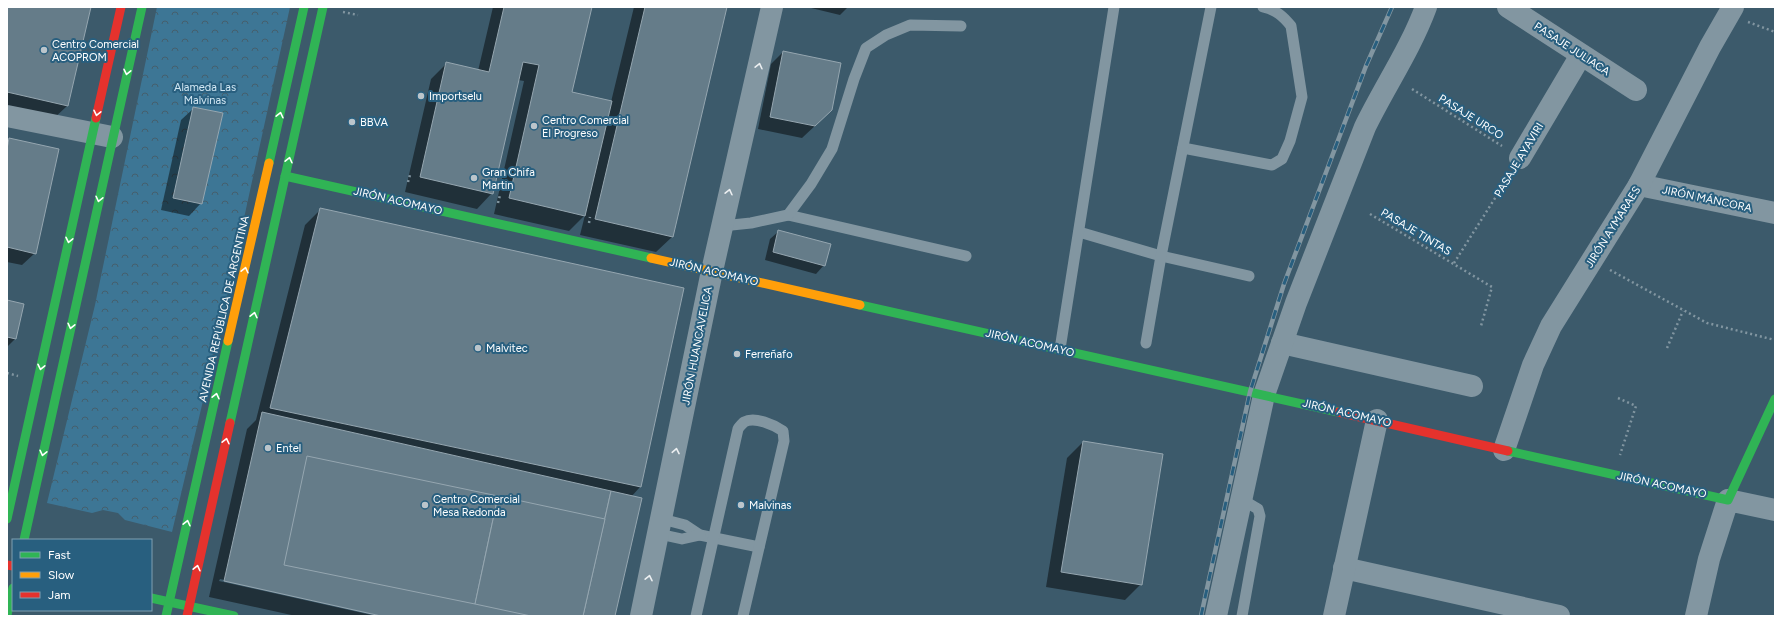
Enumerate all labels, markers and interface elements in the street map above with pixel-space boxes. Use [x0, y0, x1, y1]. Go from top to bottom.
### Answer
street label: PASAJE JULIACA [1532, 20, 1613, 79]
place label: Centro Comercial ACOPROM [52, 38, 139, 64]
marker: Centro Comercial ACOPROM [39, 45, 49, 55]
one-way arrow [754, 62, 762, 69]
one-way arrow [124, 69, 132, 76]
park label: Alameda Las Malvinas [174, 81, 236, 107]
place label: Importselu [429, 90, 482, 103]
marker: Importselu [416, 91, 426, 101]
street label: PASAJE URCO [1436, 92, 1506, 142]
one-way arrow [94, 110, 102, 117]
one-way arrow [275, 112, 283, 119]
place label: Centro Comercial El Progreso [542, 114, 629, 140]
place label: BBVA [360, 116, 389, 129]
marker: BBVA [347, 117, 357, 127]
marker: Centro Comercial El Progreso [529, 121, 539, 131]
street label: PASAJE AYAVIRI [1492, 121, 1546, 199]
one-way arrow [284, 157, 292, 164]
place label: Gran Chifa Martin [482, 166, 535, 192]
marker: Gran Chifa Martin [469, 173, 479, 183]
street label: JIRÓN MÁNCORA [1661, 182, 1754, 215]
street label: JIRÓN ACOMAYO [352, 183, 444, 218]
street label: JIRÓN AYMARAES [1582, 183, 1643, 270]
one-way arrow [725, 189, 733, 195]
one-way arrow [96, 196, 104, 202]
street label: PASAJE TINTAS [1378, 206, 1454, 258]
street label: AVENIDA REPÚBLICA DE ARGENTINA [195, 214, 252, 403]
one-way arrow [66, 237, 74, 244]
street label: JIRÓN ACOMAYO [668, 254, 760, 289]
one-way arrow [241, 266, 249, 273]
street label: JIRÓN HUANCAVELICA [678, 285, 715, 406]
one-way arrow [250, 311, 258, 318]
one-way arrow [68, 323, 76, 329]
street label: JIRÓN ACOMAYO [984, 325, 1076, 360]
place label: Malvitec [486, 342, 528, 355]
marker: Malvitec [473, 343, 483, 353]
place label: Ferreñafo [745, 348, 793, 361]
marker: Ferreñafo [732, 349, 742, 359]
one-way arrow [37, 364, 45, 370]
one-way arrow [212, 393, 220, 400]
street label: JIRÓN ACOMAYO [1301, 395, 1393, 430]
one-way arrow [221, 438, 229, 445]
place label: Entel [276, 442, 301, 455]
marker: Entel [263, 443, 273, 453]
one-way arrow [671, 448, 679, 454]
one-way arrow [39, 450, 47, 456]
street label: JIRÓN ACOMAYO [1616, 468, 1708, 501]
place label: Centro Comercial Mesa Redonda [433, 493, 520, 519]
place label: Malvinas [749, 499, 791, 512]
marker: Centro Comercial Mesa Redonda [420, 500, 430, 510]
marker: Malvinas [736, 500, 746, 510]
one-way arrow [183, 520, 191, 526]
legend [12, 539, 152, 611]
text: Fast [48, 548, 71, 562]
one-way arrow [193, 565, 201, 571]
text: Slow [48, 568, 75, 582]
one-way arrow [645, 575, 653, 581]
text: Jam [48, 588, 71, 602]

